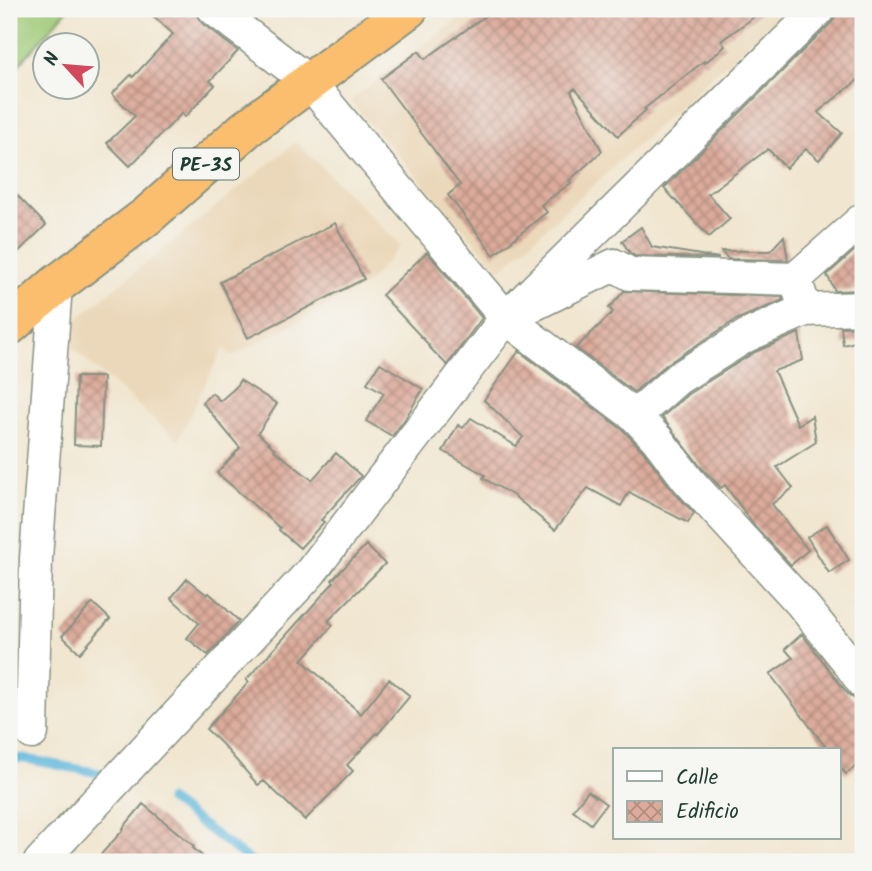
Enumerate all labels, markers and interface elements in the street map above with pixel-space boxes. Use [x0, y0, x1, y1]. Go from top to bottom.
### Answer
north arrow [32, 32, 102, 102]
text: N [36, 47, 69, 71]
road number: PE-3S [173, 148, 239, 180]
legend [613, 748, 840, 840]
text: Calle [676, 762, 719, 795]
text: Edificio [676, 796, 739, 829]

